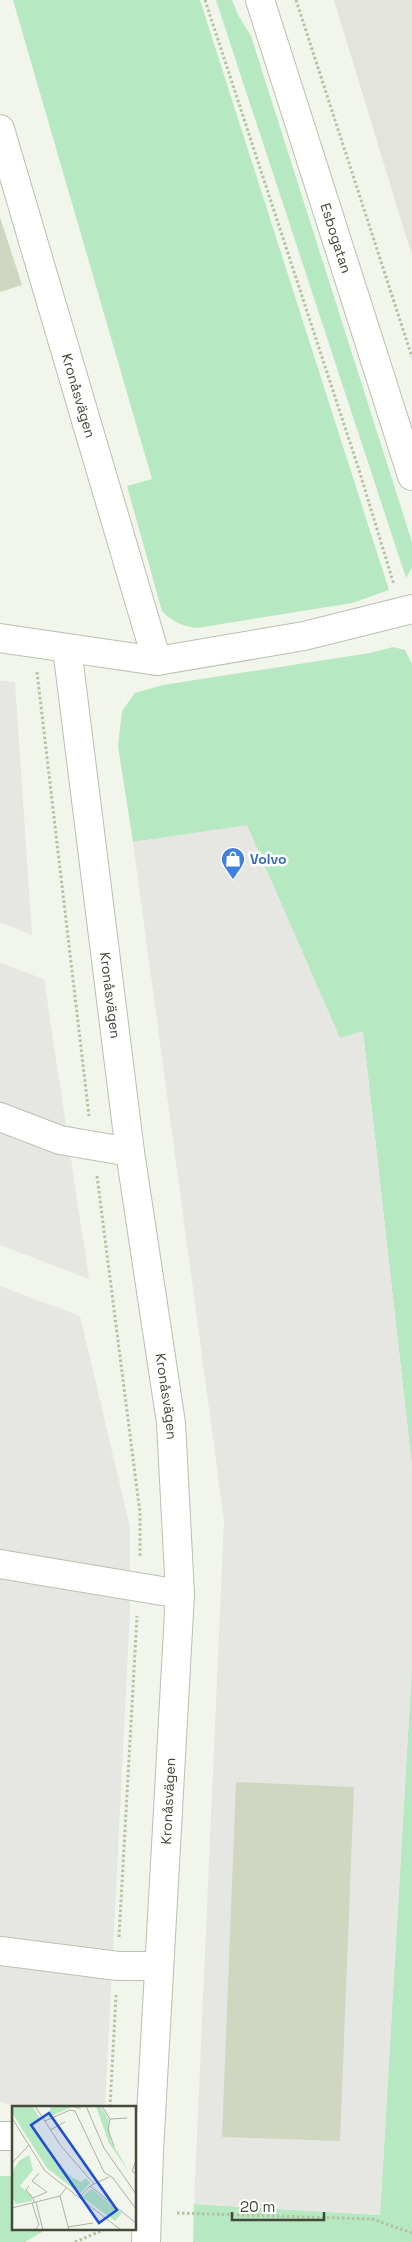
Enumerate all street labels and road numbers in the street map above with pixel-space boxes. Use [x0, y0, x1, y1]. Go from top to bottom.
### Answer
street label: Esbogatan [316, 201, 356, 275]
street label: Kronåsvägen [58, 351, 100, 440]
street label: Kronåsvägen [96, 951, 125, 1040]
street label: Kronåsvägen [152, 1352, 181, 1440]
street label: Kronåsvägen [157, 1757, 179, 1845]

